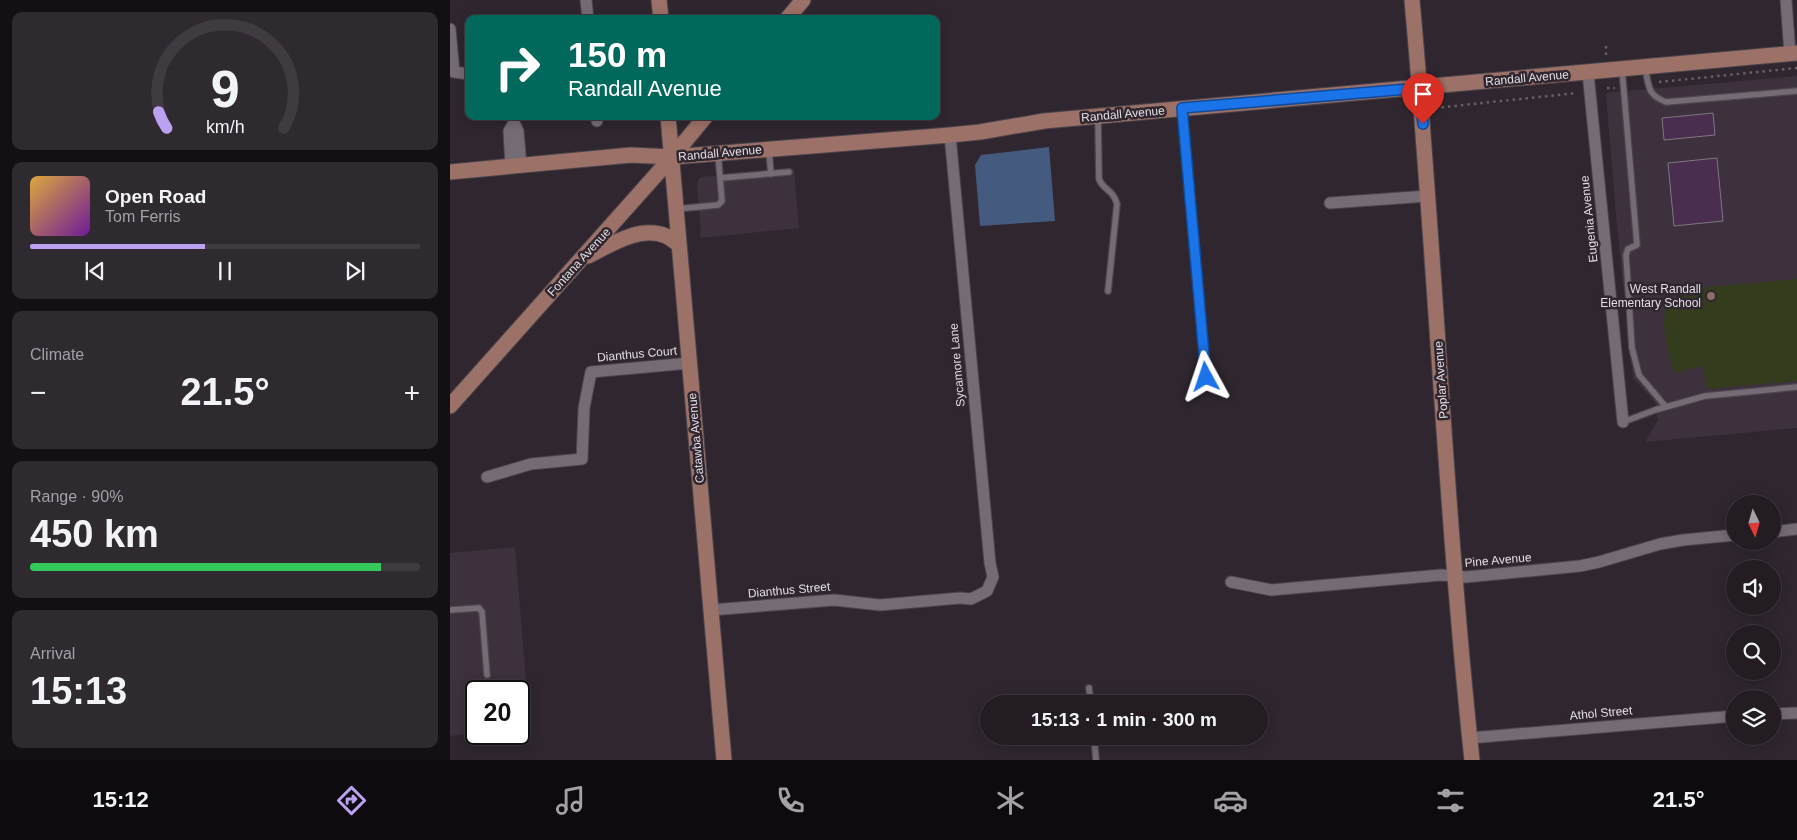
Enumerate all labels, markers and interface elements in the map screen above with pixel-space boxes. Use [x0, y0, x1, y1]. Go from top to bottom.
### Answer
icon: right [485, 35, 550, 100]
text: 150 m [568, 35, 667, 74]
text: 9 [211, 60, 239, 118]
street label: Randall Avenue [1485, 67, 1570, 89]
pin [1402, 73, 1444, 124]
text: Randall Avenue [568, 76, 722, 101]
icon: arrive [1409, 80, 1437, 108]
street label: Randall Avenue [1081, 103, 1166, 125]
text: km/h [206, 117, 244, 137]
street label: Randall Avenue [678, 142, 763, 164]
street label: Eugenia Avenue [1577, 175, 1601, 263]
text: Open Road [105, 186, 206, 207]
text: Tom Ferris [105, 208, 181, 225]
street label: Fontana Avenue [545, 225, 614, 299]
icon: previous [81, 257, 109, 285]
icon: pause [211, 257, 239, 285]
icon: next [341, 257, 369, 285]
place label: West Randall Elementary School [1600, 282, 1701, 310]
marker: West Randall Elementary School [1705, 290, 1717, 302]
street label: Sycamore Lane [946, 322, 968, 407]
street label: Poplar Avenue [1431, 340, 1451, 419]
street label: Dianthus Court [597, 343, 678, 364]
text: Climate [30, 346, 84, 363]
position arrow [1179, 350, 1231, 402]
text: 21.5° [180, 371, 270, 413]
text: − [30, 377, 46, 408]
text: + [404, 377, 420, 408]
street label: Catawba Avenue [685, 392, 707, 484]
text: Range · 90% [30, 488, 123, 505]
north arrow [1726, 495, 1781, 550]
map controls [1726, 495, 1781, 745]
text: 450 km [30, 513, 159, 555]
street label: Pine Avenue [1464, 550, 1532, 570]
button: sound [1726, 560, 1781, 615]
street label: Dianthus Street [747, 579, 831, 601]
button: search [1726, 625, 1781, 680]
text: Arrival [30, 645, 75, 662]
text: 15:13 [30, 670, 127, 712]
speed limit sign: 20 [465, 680, 530, 745]
button: layers [1726, 690, 1781, 745]
street label: Athol Street [1569, 703, 1634, 723]
text: 15:13 · 1 min · 300 m [1031, 709, 1217, 730]
icon: directions [334, 783, 369, 818]
icon: music [553, 783, 588, 818]
icon: phone [773, 783, 808, 818]
icon: climate [993, 783, 1028, 818]
icon: car [1213, 783, 1248, 818]
icon: filters [1433, 783, 1468, 818]
text: 15:12 [92, 787, 149, 812]
text: 21.5° [1653, 787, 1704, 812]

